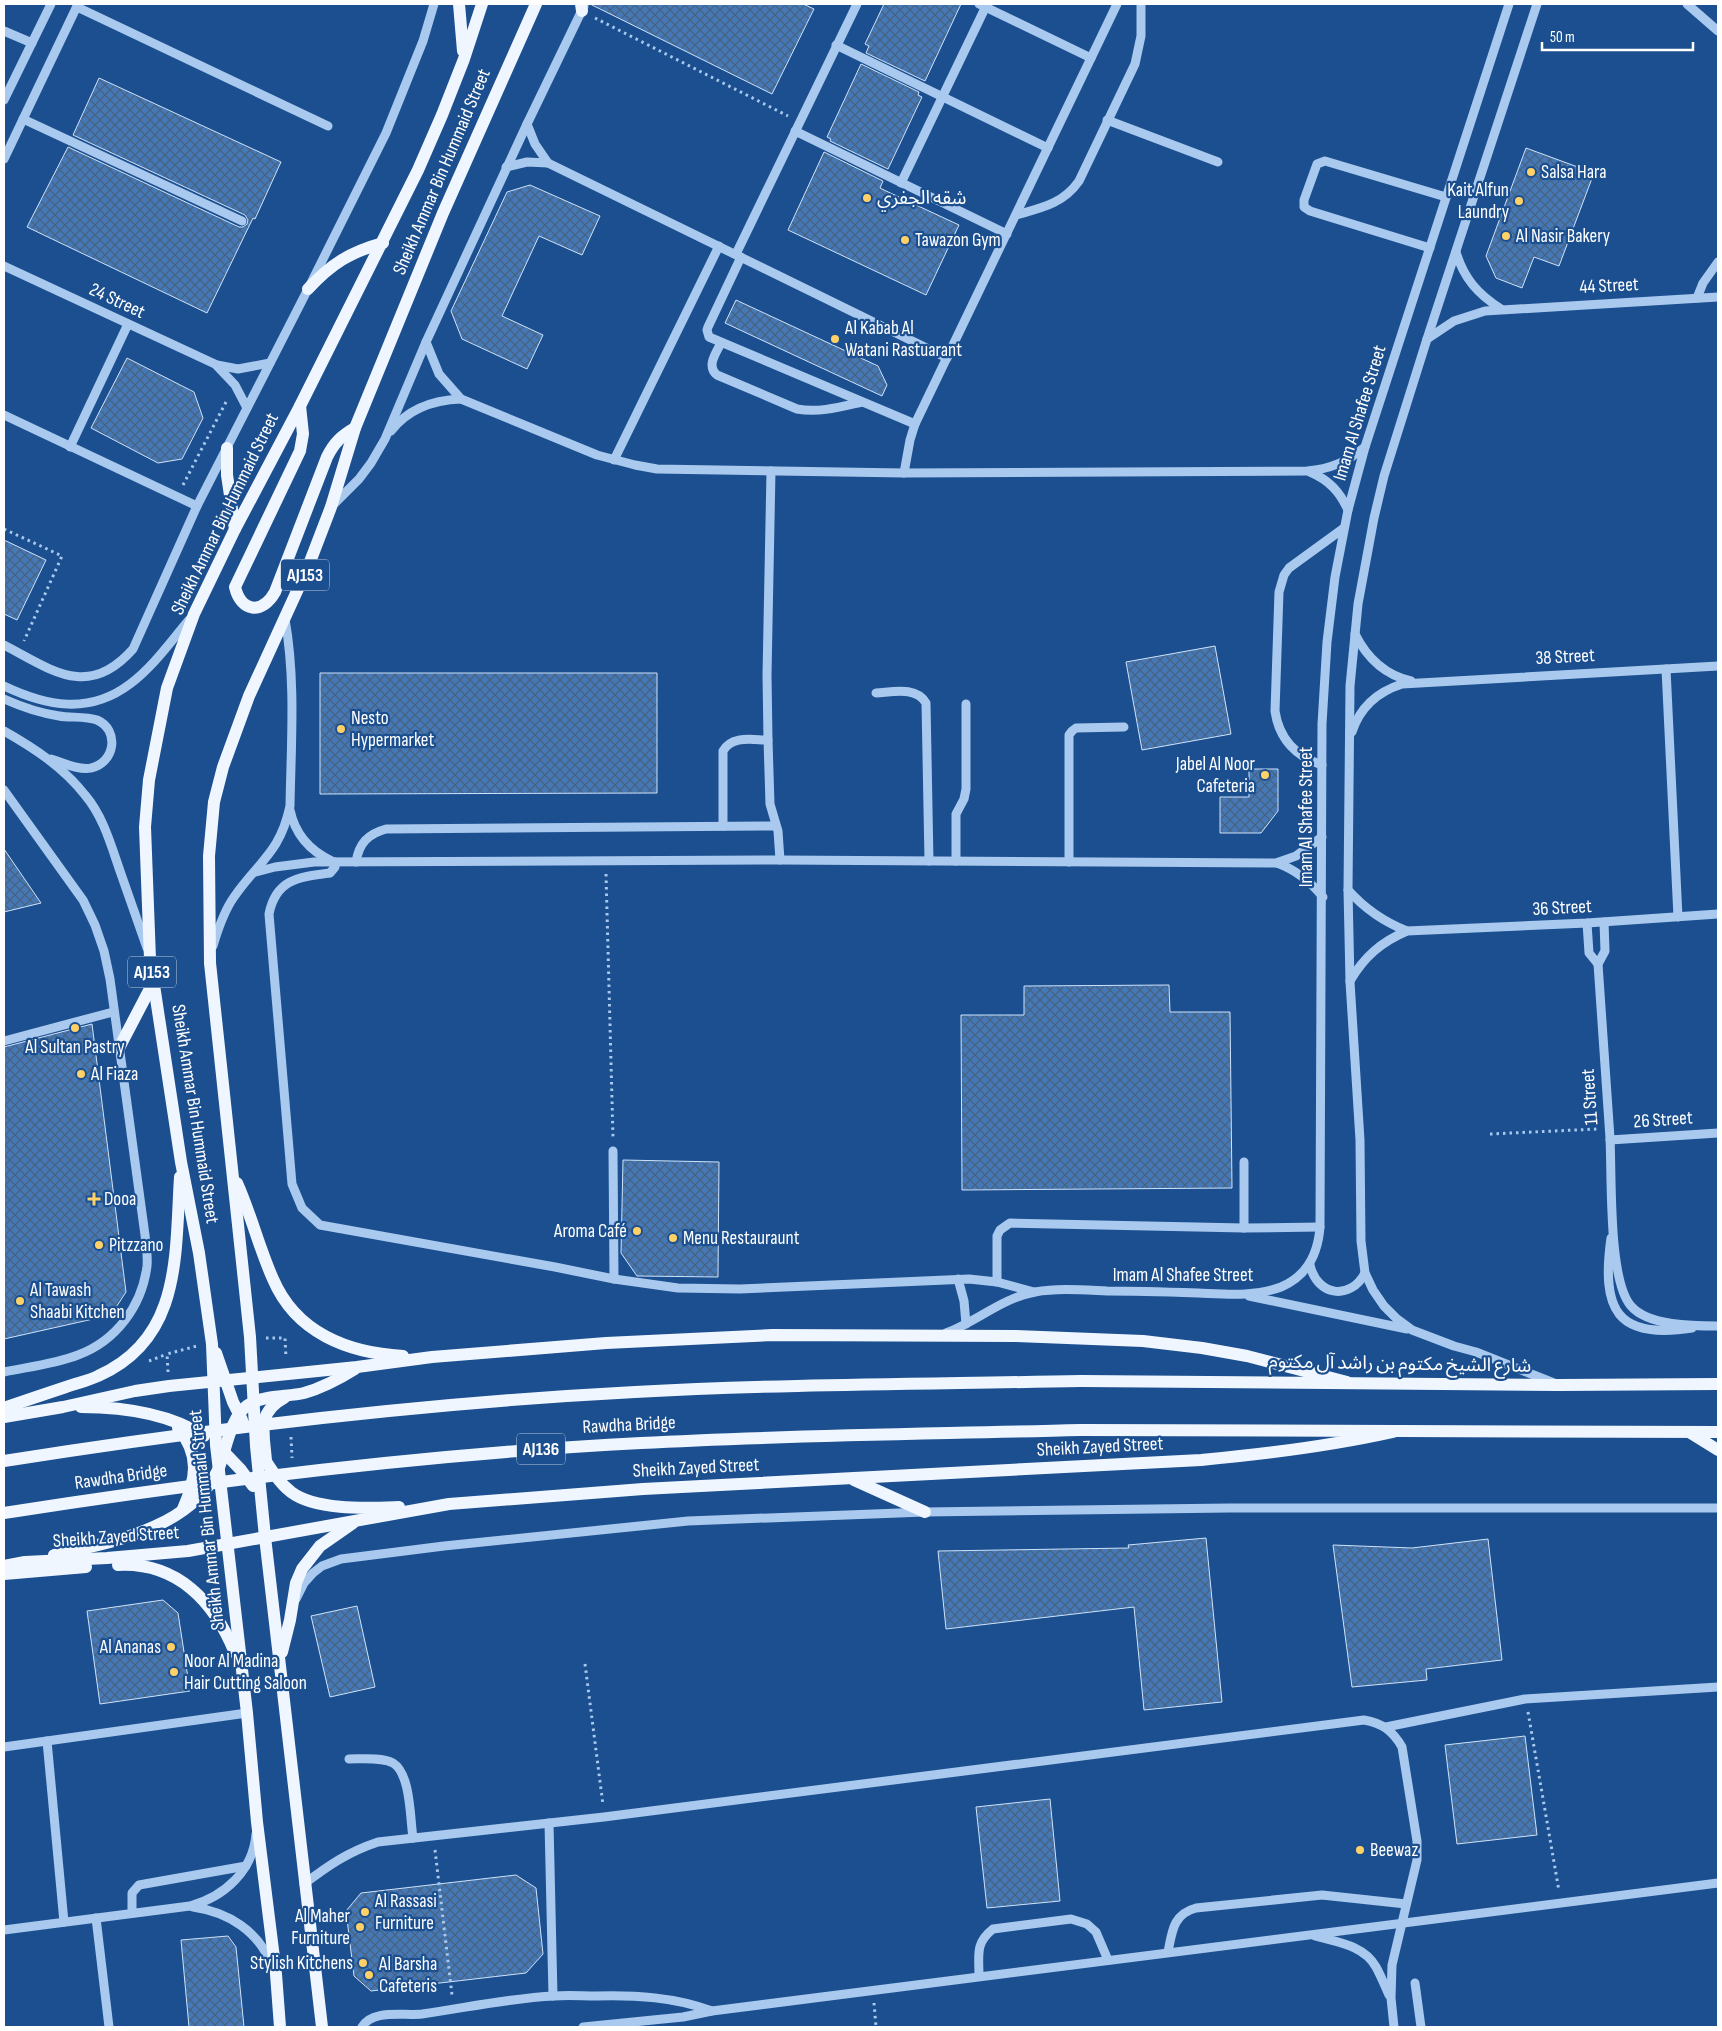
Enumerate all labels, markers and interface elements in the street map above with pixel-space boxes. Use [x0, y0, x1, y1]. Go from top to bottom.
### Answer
scale bar [1542, 20, 1693, 52]
text: 50 m [1550, 28, 1575, 47]
street label: Sheikh Ammar Bin Hummaid Street [388, 65, 496, 278]
place label: Salsa Hara [1541, 161, 1607, 184]
marker: Salsa Hara [1525, 166, 1537, 178]
place label: Kait Alfun Laundry [1447, 179, 1510, 224]
place label: شقه الجفري [877, 187, 967, 212]
marker: شقه الجفري [861, 192, 873, 204]
marker: Kait Alfun Laundry [1513, 195, 1525, 207]
place label: Al Nasir Bakery [1515, 225, 1611, 248]
place label: Tawazon Gym [915, 229, 1001, 252]
marker: Al Nasir Bakery [1500, 230, 1512, 242]
marker: Tawazon Gym [899, 234, 911, 246]
street label: 44 Street [1579, 273, 1639, 299]
street label: 24 Street [86, 278, 149, 324]
place label: Al Kabab Al Watani Rastuarant [844, 317, 962, 362]
marker: Al Kabab Al Watani Rastuarant [829, 333, 841, 345]
street label: Imam Al Shafee Street [1328, 342, 1392, 484]
street label: Sheikh Ammar Bin Hummaid Street [166, 409, 284, 619]
road number: AJ153 [281, 560, 329, 590]
street label: 38 Street [1535, 644, 1595, 670]
place label: Nesto Hypermarket [351, 707, 434, 752]
marker: Nesto Hypermarket [335, 723, 347, 735]
street label: Imam Al Shafee Street [1295, 747, 1318, 887]
place label: Jabel Al Noor Cafeteria [1175, 753, 1256, 798]
marker: Jabel Al Noor Cafeteria [1259, 769, 1271, 781]
street label: 36 Street [1532, 895, 1592, 921]
road number: AJ153 [128, 956, 176, 988]
street label: Sheikh Ammar Bin Hummaid Street [166, 1003, 224, 1225]
marker: Al Sultan Pastry [69, 1022, 81, 1034]
place label: Al Sultan Pastry [24, 1036, 125, 1059]
place label: Al Fiaza [90, 1063, 138, 1086]
marker: Al Fiaza [75, 1068, 87, 1080]
street label: 11 Street [1577, 1068, 1603, 1126]
street label: 26 Street [1633, 1106, 1694, 1134]
place label: Dooa [104, 1188, 136, 1211]
marker: Dooa [88, 1193, 100, 1205]
place label: Aroma Café [553, 1220, 627, 1243]
marker: Aroma Café [631, 1225, 643, 1237]
place label: Menu Restauraunt [683, 1227, 800, 1250]
marker: Menu Restauraunt [667, 1232, 679, 1244]
place label: Pitzzano [109, 1234, 163, 1257]
marker: Pitzzano [93, 1239, 105, 1251]
street label: Imam Al Shafee Street [1113, 1264, 1253, 1287]
place label: Al Tawash Shaabi Kitchen [29, 1279, 125, 1324]
marker: Al Tawash Shaabi Kitchen [14, 1295, 26, 1307]
street label: شارع الشيخ مكتوم بن راشد آل مكتوم [1268, 1350, 1531, 1380]
street label: Sheikh Ammar Bin Hummaid Street [184, 1408, 230, 1631]
street label: Rawdha Bridge [582, 1411, 676, 1439]
street label: Sheikh Zayed Street [1036, 1432, 1164, 1462]
road number: AJ136 [517, 1434, 565, 1465]
street label: Sheikh Zayed Street [632, 1453, 760, 1483]
street label: Rawdha Bridge [73, 1459, 169, 1495]
street label: Sheikh Zayed Street [52, 1521, 180, 1553]
place label: Al Ananas [99, 1636, 161, 1659]
marker: Al Ananas [165, 1641, 177, 1653]
place label: Noor Al Madina Hair Cutting Saloon [184, 1650, 307, 1695]
marker: Noor Al Madina Hair Cutting Saloon [168, 1666, 180, 1678]
place label: Beewaz [1370, 1839, 1418, 1862]
marker: Beewaz [1354, 1844, 1366, 1856]
place label: Al Rassasi Furniture [374, 1890, 437, 1935]
place label: Al Maher Furniture [291, 1905, 351, 1950]
marker: Al Rassasi Furniture [359, 1906, 371, 1918]
marker: Al Maher Furniture [354, 1921, 366, 1933]
place label: Stylish Kitchens [250, 1952, 353, 1975]
place label: Al Barsha Cafeteris [378, 1953, 437, 1998]
marker: Stylish Kitchens [357, 1957, 369, 1969]
marker: Al Barsha Cafeteris [363, 1969, 375, 1981]

